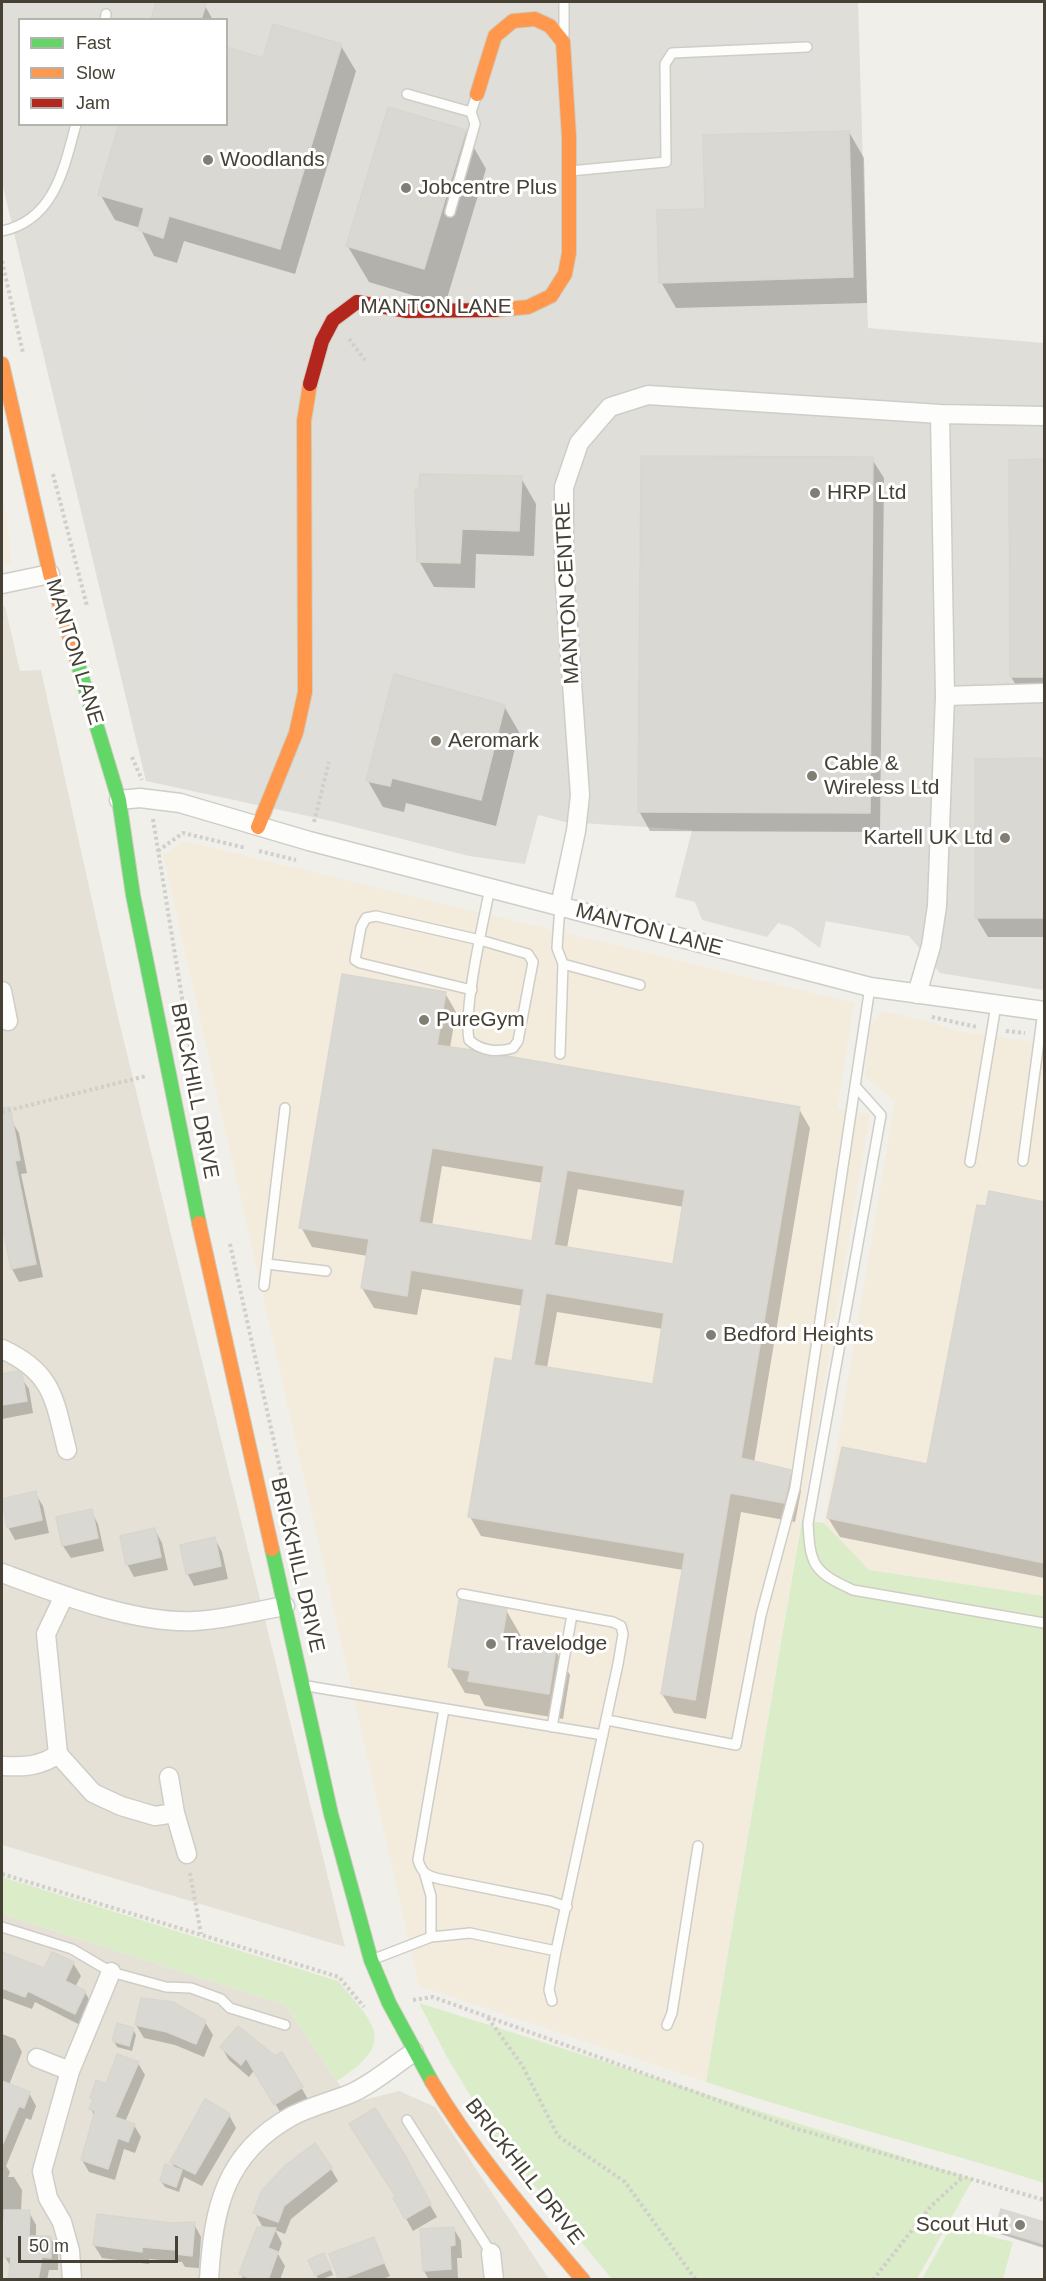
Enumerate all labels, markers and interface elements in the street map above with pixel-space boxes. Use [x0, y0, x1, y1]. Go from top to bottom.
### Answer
legend [18, 18, 228, 126]
text: Fast [76, 33, 111, 53]
text: Slow [76, 63, 115, 83]
text: Jam [76, 93, 110, 113]
place label: Woodlands [220, 147, 325, 173]
marker: Woodlands [201, 153, 215, 167]
place label: Jobcentre Plus [418, 175, 557, 201]
marker: Jobcentre Plus [399, 181, 413, 195]
street label: MANTON LANE [360, 294, 512, 320]
place label: HRP Ltd [827, 480, 906, 506]
marker: HRP Ltd [808, 486, 822, 500]
street label: MANTON CENTRE [551, 501, 585, 685]
street label: MANTON LANE [40, 576, 108, 728]
place label: Aeromark [448, 728, 539, 754]
marker: Aeromark [429, 734, 443, 748]
place label: Cable & Wireless Ltd [824, 751, 940, 801]
marker: Cable & Wireless Ltd [805, 769, 819, 783]
place label: Kartell UK Ltd [863, 825, 993, 851]
marker: Kartell UK Ltd [998, 831, 1012, 845]
street label: MANTON LANE [573, 898, 725, 962]
street label: BRICKHILL DRIVE [165, 1001, 223, 1181]
place label: PureGym [436, 1007, 525, 1033]
marker: PureGym [417, 1013, 431, 1027]
place label: Bedford Heights [723, 1322, 874, 1348]
marker: Bedford Heights [704, 1328, 718, 1342]
street label: BRICKHILL DRIVE [265, 1475, 329, 1655]
place label: Travelodge [503, 1631, 607, 1657]
marker: Travelodge [484, 1637, 498, 1651]
street label: BRICKHILL DRIVE [459, 2094, 589, 2250]
place label: Scout Hut [916, 2212, 1008, 2238]
marker: Scout Hut [1013, 2218, 1027, 2232]
scale bar [21, 2224, 182, 2262]
text: 50 m [29, 2236, 69, 2256]

